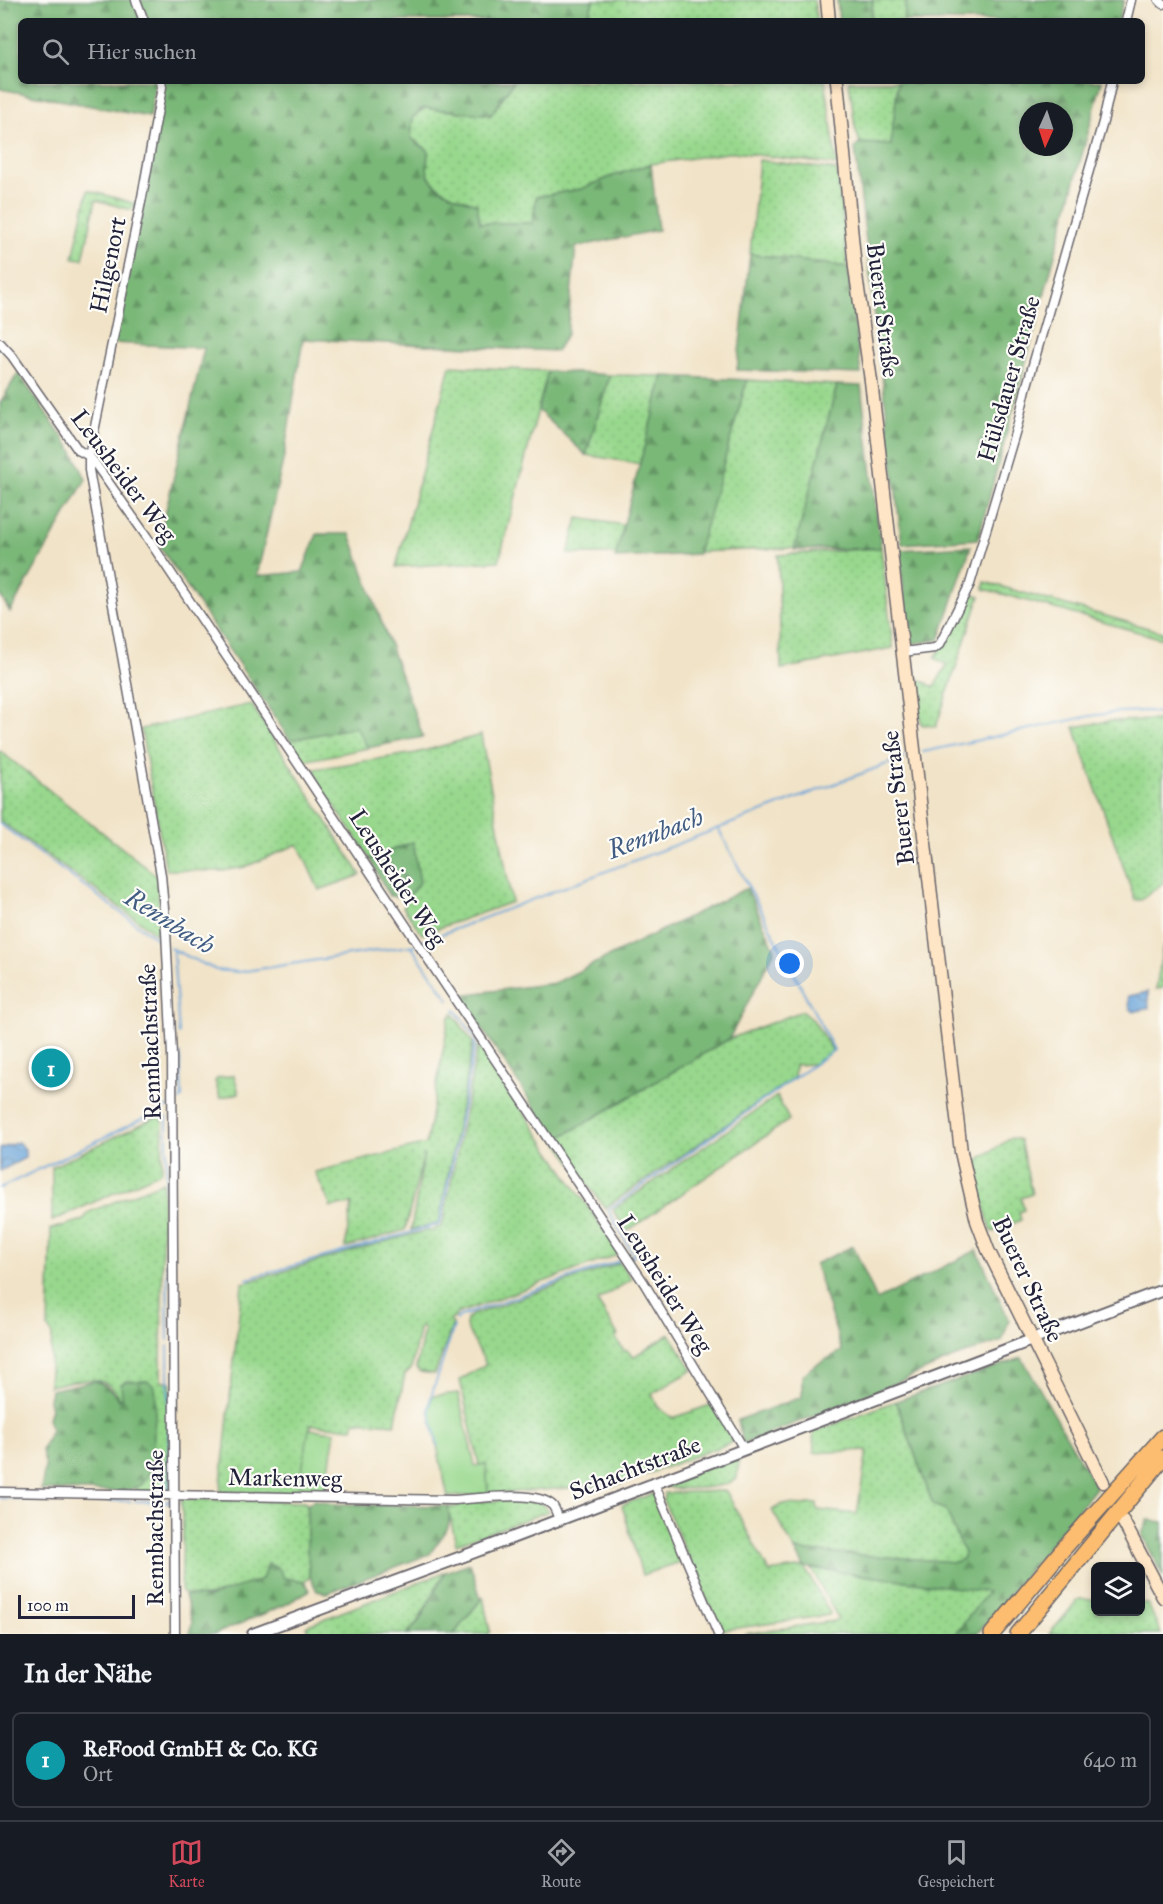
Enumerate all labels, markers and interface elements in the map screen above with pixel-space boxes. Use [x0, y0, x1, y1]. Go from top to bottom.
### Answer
search box [18, 18, 1145, 84]
icon: search [39, 35, 72, 68]
text: Hier suchen [87, 38, 196, 65]
north arrow [1019, 102, 1073, 156]
street label: Hilgenort [83, 214, 133, 316]
street label: Buerer Straße [860, 241, 906, 379]
street label: Hülsdauer Straße [971, 292, 1047, 466]
street label: Leusheider Weg [64, 404, 184, 549]
street label: Buerer Straße [875, 729, 921, 867]
water label: Rennbach [602, 800, 708, 866]
street label: Leusheider Weg [342, 803, 454, 953]
water label: Rennbach [118, 880, 221, 961]
your location [775, 949, 804, 978]
street label: Rennbachstraße [132, 963, 168, 1121]
pin: 1 [32, 1046, 70, 1090]
street label: Leusheider Weg [610, 1209, 720, 1360]
street label: Buerer Straße [986, 1211, 1070, 1347]
street label: Schachtstraße [565, 1429, 705, 1507]
street label: Rennbachstraße [140, 1450, 170, 1606]
street label: Markenweg [228, 1462, 343, 1494]
map controls [1091, 1562, 1145, 1616]
button: layers [1091, 1562, 1145, 1616]
scale bar [18, 1592, 135, 1620]
text: 100 m [27, 1596, 69, 1615]
text: In der Nähe [24, 1657, 152, 1689]
text: ReFood GmbH & Co. KG [83, 1735, 318, 1762]
text: 1 [42, 1748, 49, 1772]
text: 640 m [1083, 1748, 1137, 1772]
text: Ort [83, 1762, 113, 1786]
tab: Karte [168, 1836, 205, 1891]
tab: Route [541, 1836, 581, 1891]
tab: Gespeichert [918, 1836, 995, 1891]

